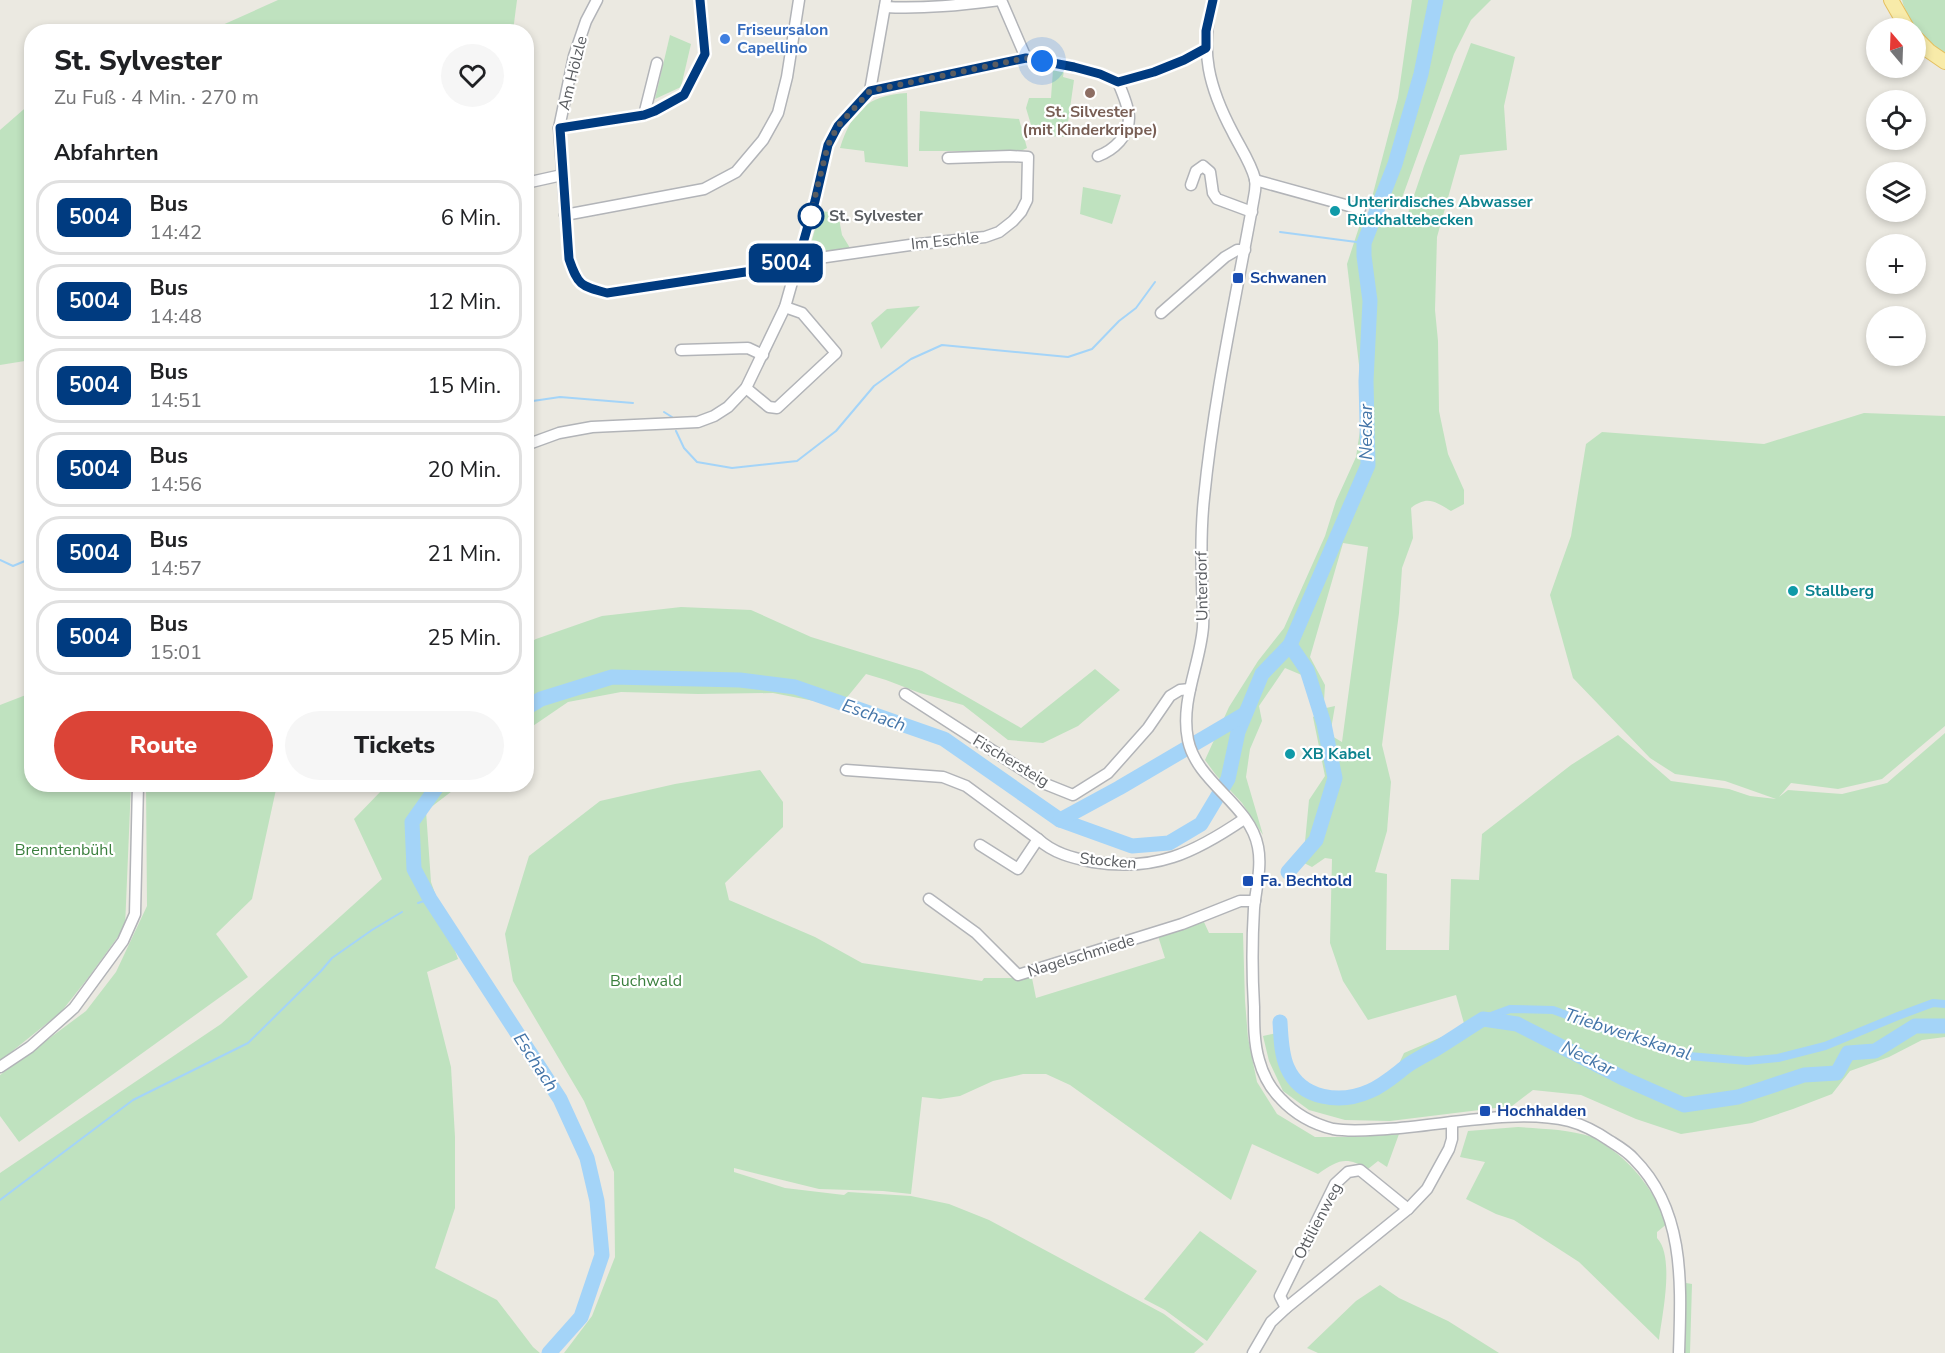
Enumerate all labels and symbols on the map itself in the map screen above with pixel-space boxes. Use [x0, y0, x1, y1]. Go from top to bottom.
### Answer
north arrow [1866, 18, 1926, 78]
place label: Friseursalon Capellino [737, 19, 828, 59]
marker: Friseursalon Capellino [718, 32, 732, 46]
street label: Am Hölzle [553, 34, 593, 112]
your location [1027, 46, 1057, 76]
marker: St. Silvester (mit Kinderkrippe) [1083, 86, 1097, 100]
place label: St. Silvester (mit Kinderkrippe) [1022, 101, 1158, 141]
place label: Unterirdisches Abwasser Rückhaltebecken [1347, 191, 1533, 231]
marker: St. Sylvester [798, 203, 824, 229]
marker: Unterirdisches Abwasser Rückhaltebecken [1328, 204, 1342, 218]
place label: St. Sylvester [829, 205, 923, 227]
street label: Im Eschle [910, 226, 980, 256]
line badge: 5004 [744, 244, 828, 282]
place label: Schwanen [1250, 267, 1327, 289]
marker: Schwanen [1231, 271, 1245, 285]
water label: Neckar [1354, 403, 1378, 460]
street label: Unterdorf [1190, 550, 1214, 621]
place label: Stallberg [1805, 580, 1874, 602]
marker: Stallberg [1786, 584, 1800, 598]
water label: Eschach [839, 693, 909, 737]
street label: Fischersteig [969, 730, 1053, 792]
place label: XB Kabel [1301, 743, 1371, 765]
marker: XB Kabel [1283, 747, 1297, 761]
park label: Brenntenbühl [15, 839, 113, 861]
street label: Stocken [1079, 848, 1137, 874]
place label: Fa. Bechtold [1260, 870, 1352, 892]
marker: Fa. Bechtold [1241, 874, 1255, 888]
street label: Nagelschmiede [1025, 929, 1137, 983]
park label: Buchwald [610, 970, 682, 992]
water label: Triebwerkskanal [1561, 1002, 1695, 1066]
water label: Eschach [508, 1028, 564, 1096]
water label: Neckar [1558, 1035, 1619, 1081]
place label: Hochhalden [1497, 1100, 1586, 1122]
marker: Hochhalden [1478, 1104, 1492, 1118]
street label: Ottilienweg [1289, 1179, 1347, 1263]

